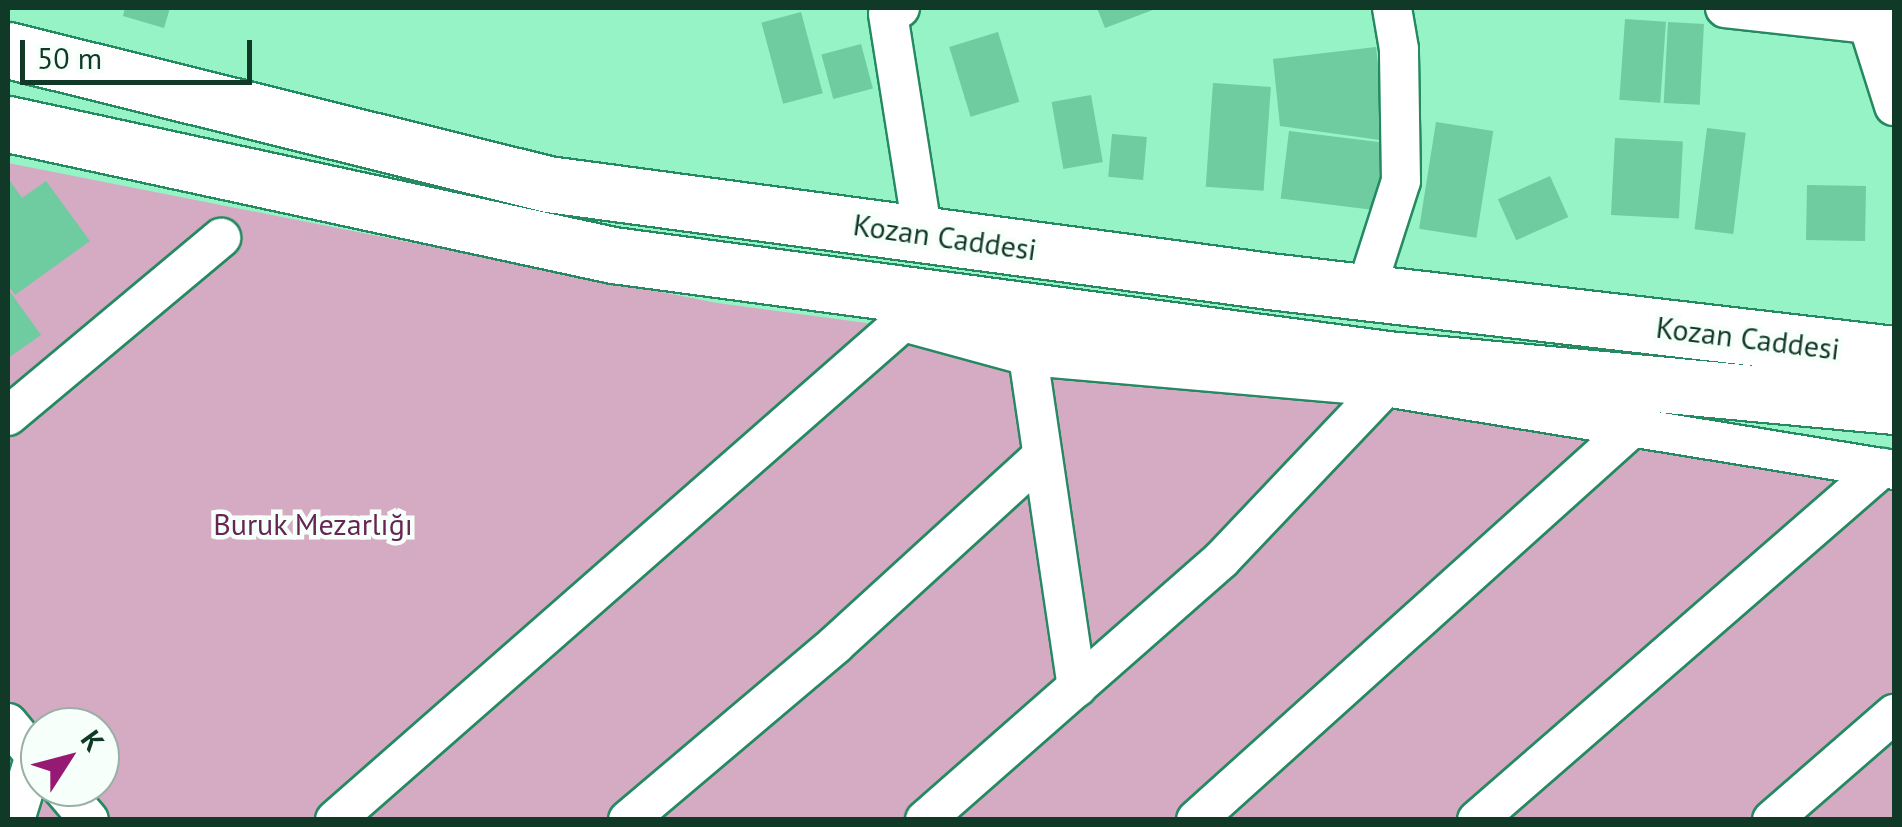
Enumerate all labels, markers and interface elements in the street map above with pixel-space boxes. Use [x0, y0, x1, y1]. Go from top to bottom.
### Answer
scale bar [25, 20, 258, 82]
text: 50 m [37, 38, 102, 77]
street label: Kozan Caddesi [851, 206, 1039, 268]
street label: Kozan Caddesi [1654, 309, 1842, 367]
park label: Buruk Mezarlığı [213, 506, 413, 542]
north arrow [20, 707, 120, 807]
text: K [73, 722, 113, 758]

